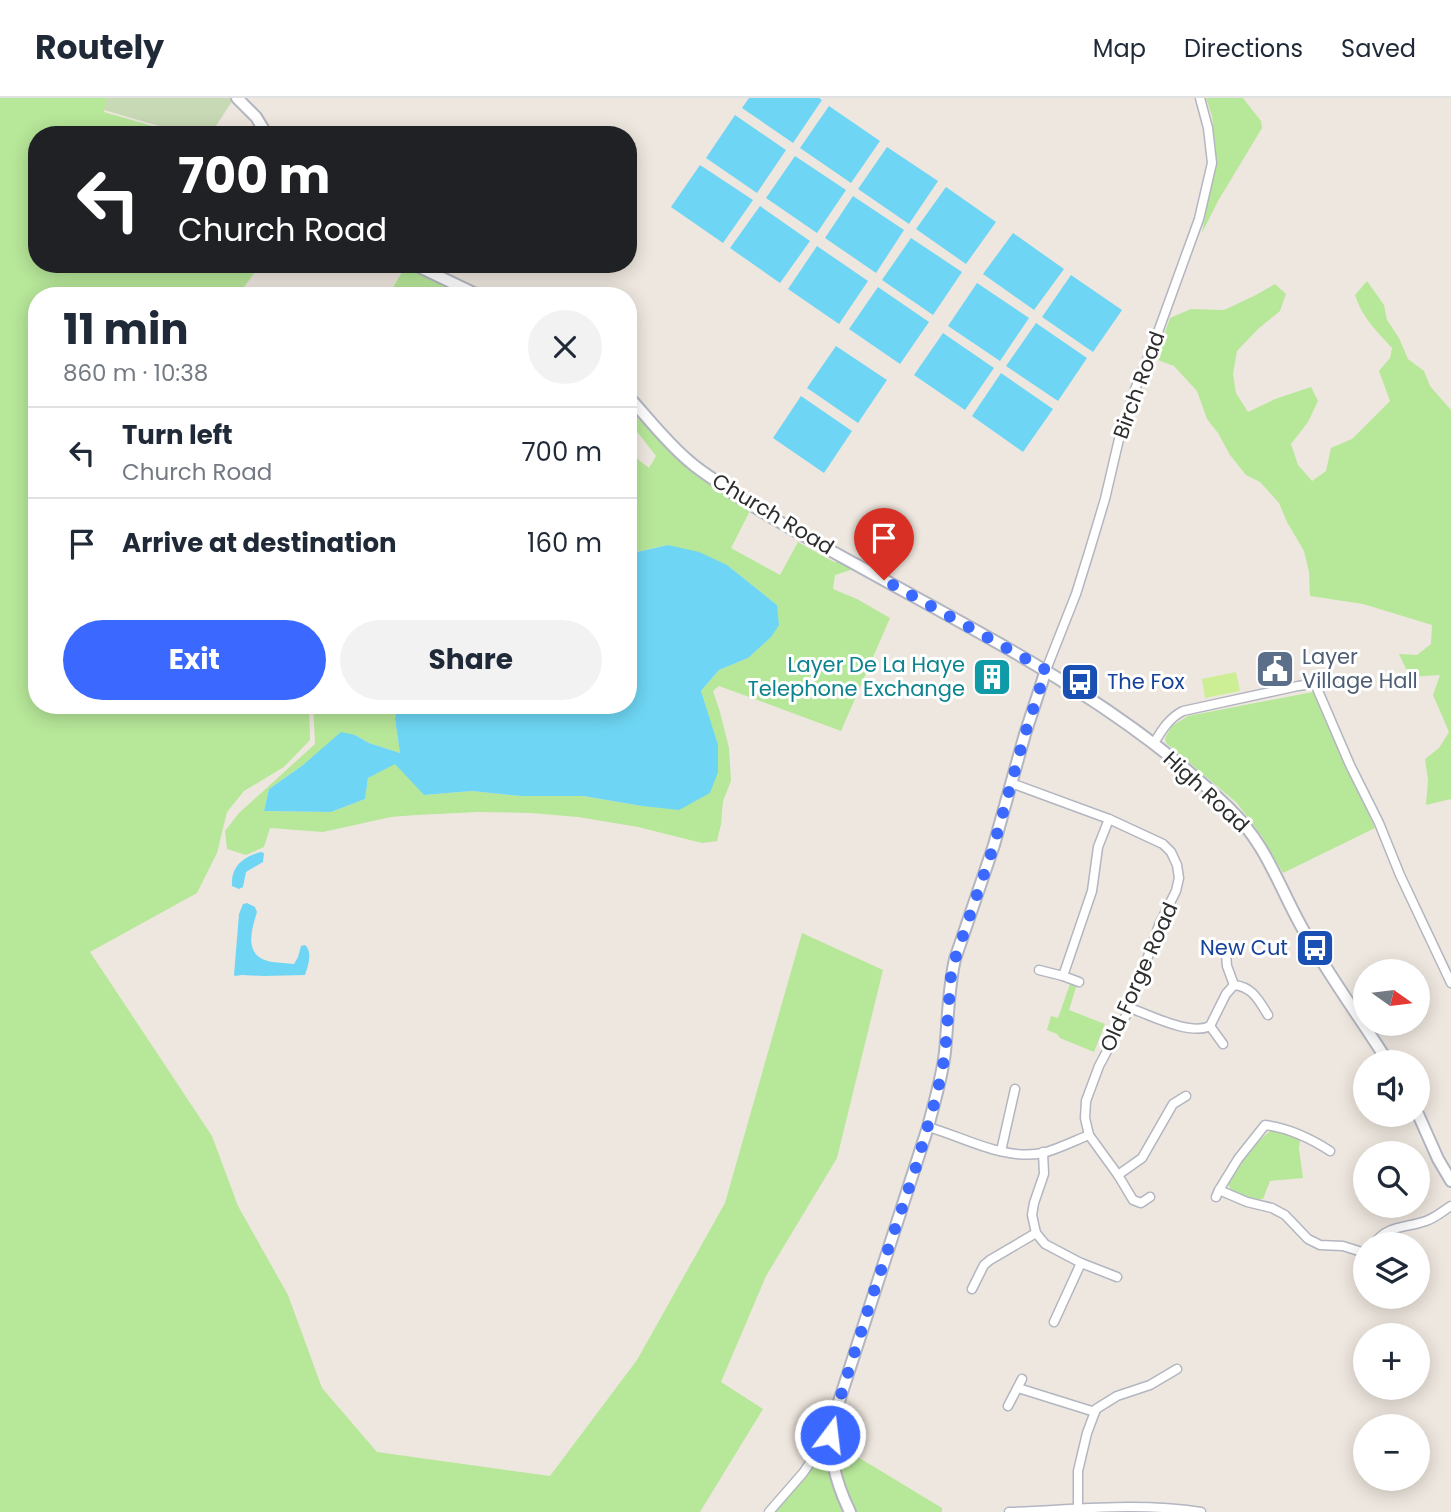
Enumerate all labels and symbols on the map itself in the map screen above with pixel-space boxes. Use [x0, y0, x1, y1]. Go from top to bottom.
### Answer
street label: Birch Road [1106, 327, 1171, 443]
street label: Church Road [707, 466, 840, 561]
pin [854, 508, 914, 580]
place label: Layer Village Hall [1302, 642, 1418, 695]
public building icon: Layer Village Hall [1254, 648, 1296, 690]
place label: Layer De La Haye Telephone Exchange [747, 650, 965, 703]
building icon: Layer De La Haye Telephone Exchange [971, 656, 1013, 698]
bus stop icon: The Fox [1059, 661, 1101, 703]
place label: The Fox [1107, 667, 1185, 696]
street label: High Road [1157, 744, 1256, 839]
street label: Old Forge Road [1093, 897, 1184, 1056]
bus stop icon: New Cut [1294, 927, 1336, 969]
place label: New Cut [1200, 933, 1288, 962]
north arrow [1353, 959, 1430, 1036]
position arrow [793, 1398, 867, 1472]

